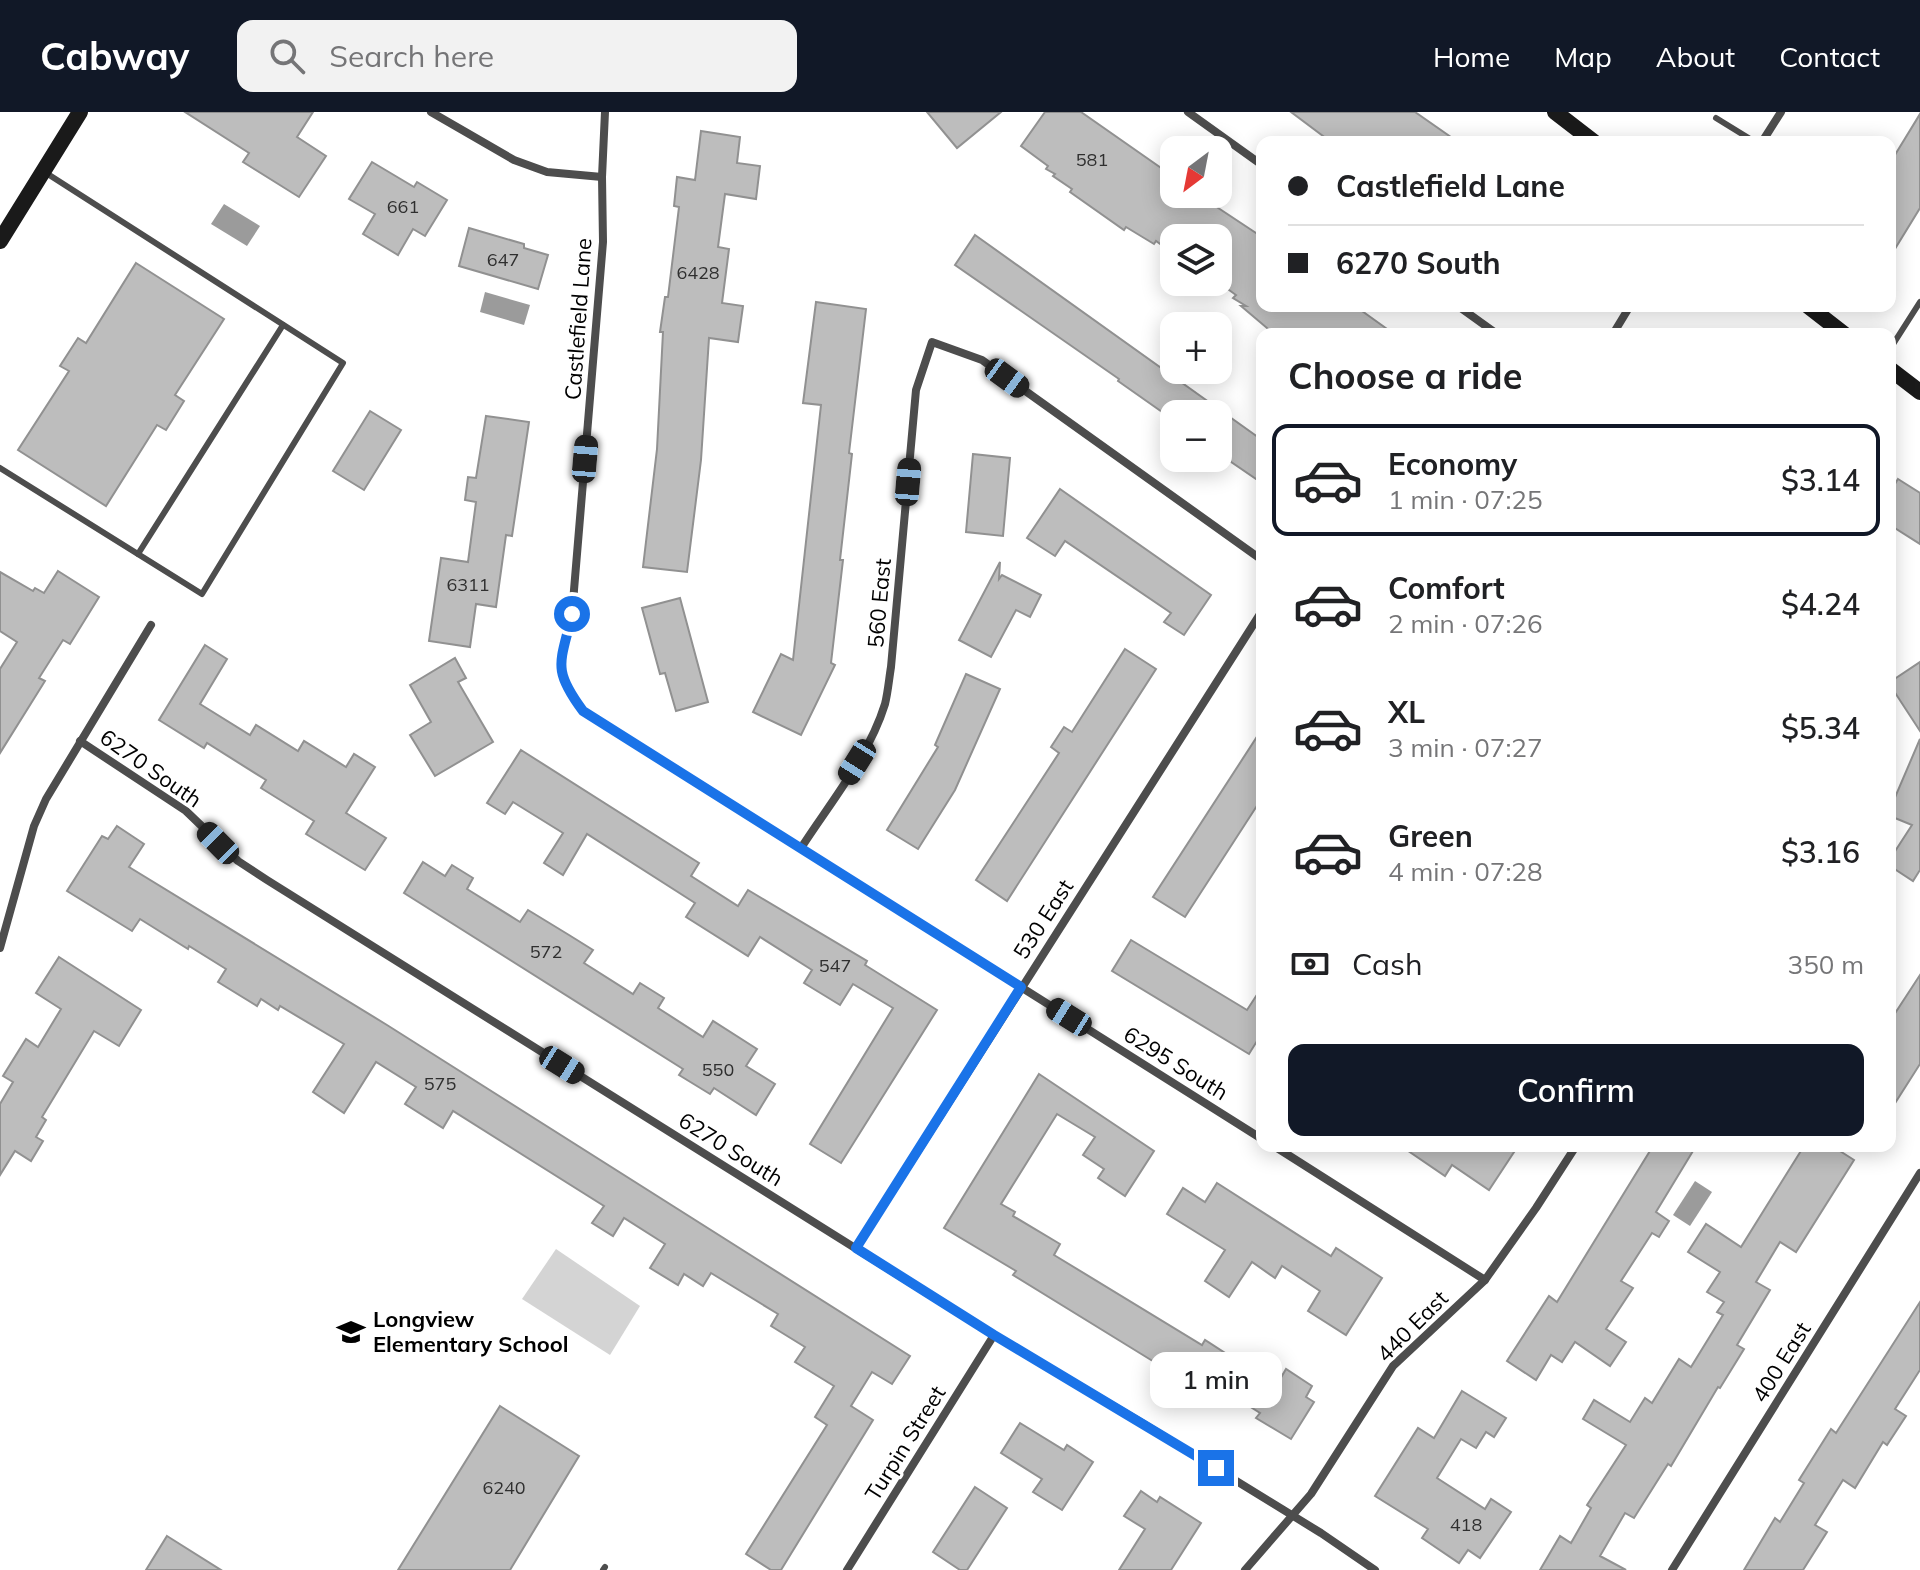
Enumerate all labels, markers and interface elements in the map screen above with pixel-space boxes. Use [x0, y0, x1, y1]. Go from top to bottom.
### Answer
search box [237, 20, 797, 92]
text: Cabway [40, 32, 189, 80]
icon: search [265, 34, 309, 78]
text: Search here [329, 37, 494, 75]
text: Home [1433, 39, 1510, 74]
text: Map [1554, 39, 1612, 74]
text: About [1656, 39, 1735, 74]
text: Contact [1779, 39, 1880, 74]
north arrow [1160, 136, 1232, 208]
map controls [1160, 136, 1232, 472]
house number: 581 [1076, 148, 1108, 171]
text: Castlefield Lane [1336, 167, 1565, 205]
house number: 661 [387, 195, 419, 218]
button: layers [1160, 224, 1232, 296]
street label: Castlefield Lane [558, 237, 598, 401]
text: 6270 South [1336, 244, 1501, 282]
house number: 647 [487, 248, 519, 271]
house number: 6428 [676, 261, 720, 284]
button: + [1160, 312, 1232, 384]
text: Choose a ride [1288, 353, 1522, 398]
car [981, 354, 1033, 402]
button: − [1160, 400, 1232, 472]
car [571, 434, 599, 484]
icon: car [1292, 444, 1364, 516]
text: Economy [1388, 445, 1517, 483]
car [894, 457, 922, 507]
text: $3.14 [1781, 461, 1860, 499]
text: 1 min · 07:25 [1388, 483, 1543, 516]
street label: 560 East [861, 557, 897, 649]
icon: car [1292, 568, 1364, 640]
text: Comfort [1388, 569, 1505, 607]
house number: 6311 [446, 573, 490, 596]
text: $4.24 [1781, 585, 1860, 623]
route start [554, 596, 590, 632]
text: 2 min · 07:26 [1388, 607, 1543, 640]
icon: car [1292, 692, 1364, 764]
text: XL [1388, 693, 1425, 731]
text: $5.34 [1781, 709, 1860, 747]
street label: 6270 South [95, 723, 207, 813]
text: 3 min · 07:27 [1388, 731, 1543, 764]
car [834, 735, 880, 789]
icon: car [1292, 816, 1364, 888]
text: Green [1388, 817, 1473, 855]
car [193, 818, 243, 868]
text: $3.16 [1781, 833, 1860, 871]
text: 4 min · 07:28 [1388, 855, 1543, 888]
street label: 530 East [1007, 873, 1079, 964]
house number: 572 [530, 940, 562, 963]
icon: cash [1288, 942, 1332, 986]
text: Cash [1352, 945, 1423, 983]
text: 350 m [1788, 948, 1864, 981]
house number: 547 [819, 954, 851, 977]
car [1042, 994, 1096, 1040]
street label: 6295 South [1118, 1020, 1234, 1106]
car [535, 1042, 589, 1088]
button: Confirm [1288, 1044, 1864, 1136]
house number: 550 [702, 1058, 734, 1081]
house number: 575 [424, 1072, 456, 1095]
street label: 6270 South [673, 1106, 789, 1192]
street label: 440 East [1370, 1284, 1454, 1368]
place label: Longview Elementary School [373, 1305, 569, 1358]
street label: 400 East [1745, 1316, 1817, 1408]
school or university icon: Longview Elementary School [336, 1317, 366, 1347]
callout: 1 min [1150, 1352, 1282, 1408]
text: 1 min [1182, 1363, 1250, 1396]
street label: Turpin Street [859, 1380, 952, 1506]
route end [1198, 1450, 1234, 1486]
house number: 6240 [482, 1476, 526, 1499]
house number: 418 [1450, 1513, 1482, 1536]

